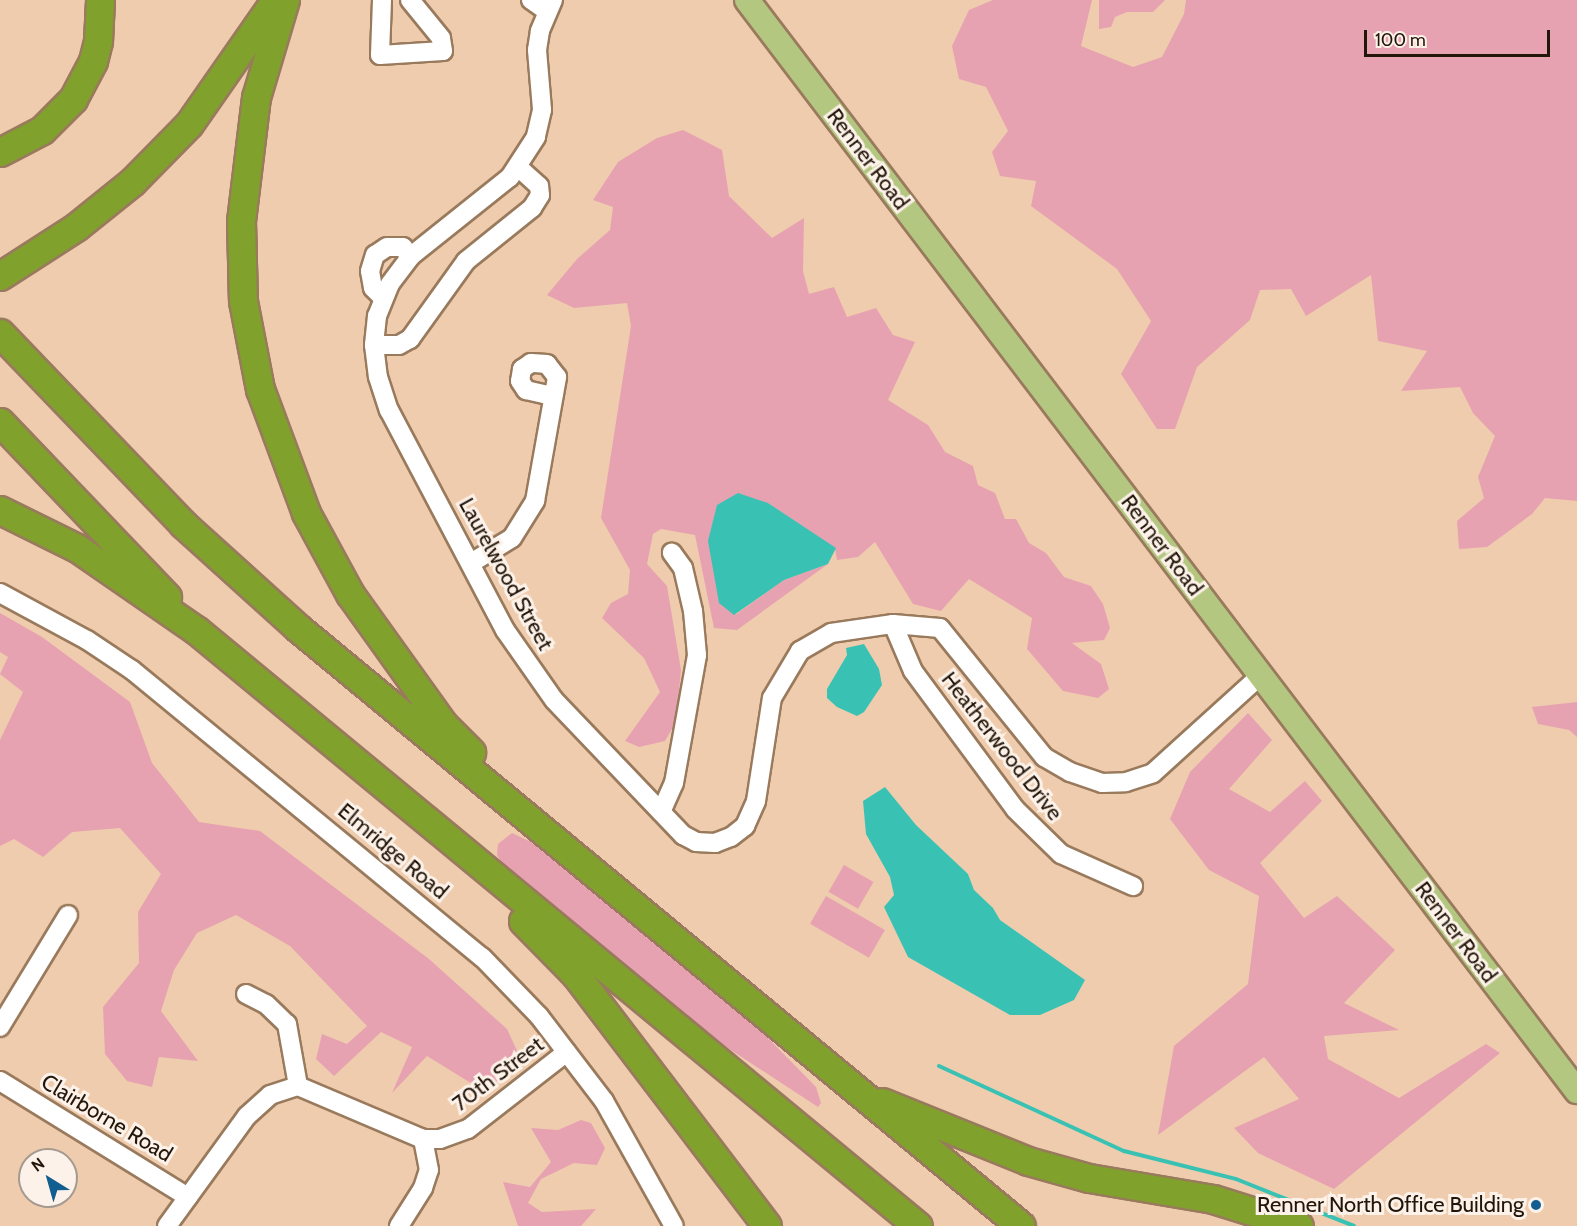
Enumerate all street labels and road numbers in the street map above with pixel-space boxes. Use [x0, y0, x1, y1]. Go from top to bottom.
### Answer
street label: Renner Road [821, 103, 915, 215]
street label: Renner Road [1115, 489, 1209, 601]
street label: Laurelwood Street [453, 493, 559, 655]
street label: Heatherwood Drive [936, 667, 1068, 825]
street label: Elmridge Road [333, 797, 453, 905]
street label: Renner Road [1409, 876, 1503, 988]
street label: 70th Street [447, 1031, 549, 1117]
street label: Clairborne Road [37, 1068, 177, 1168]

